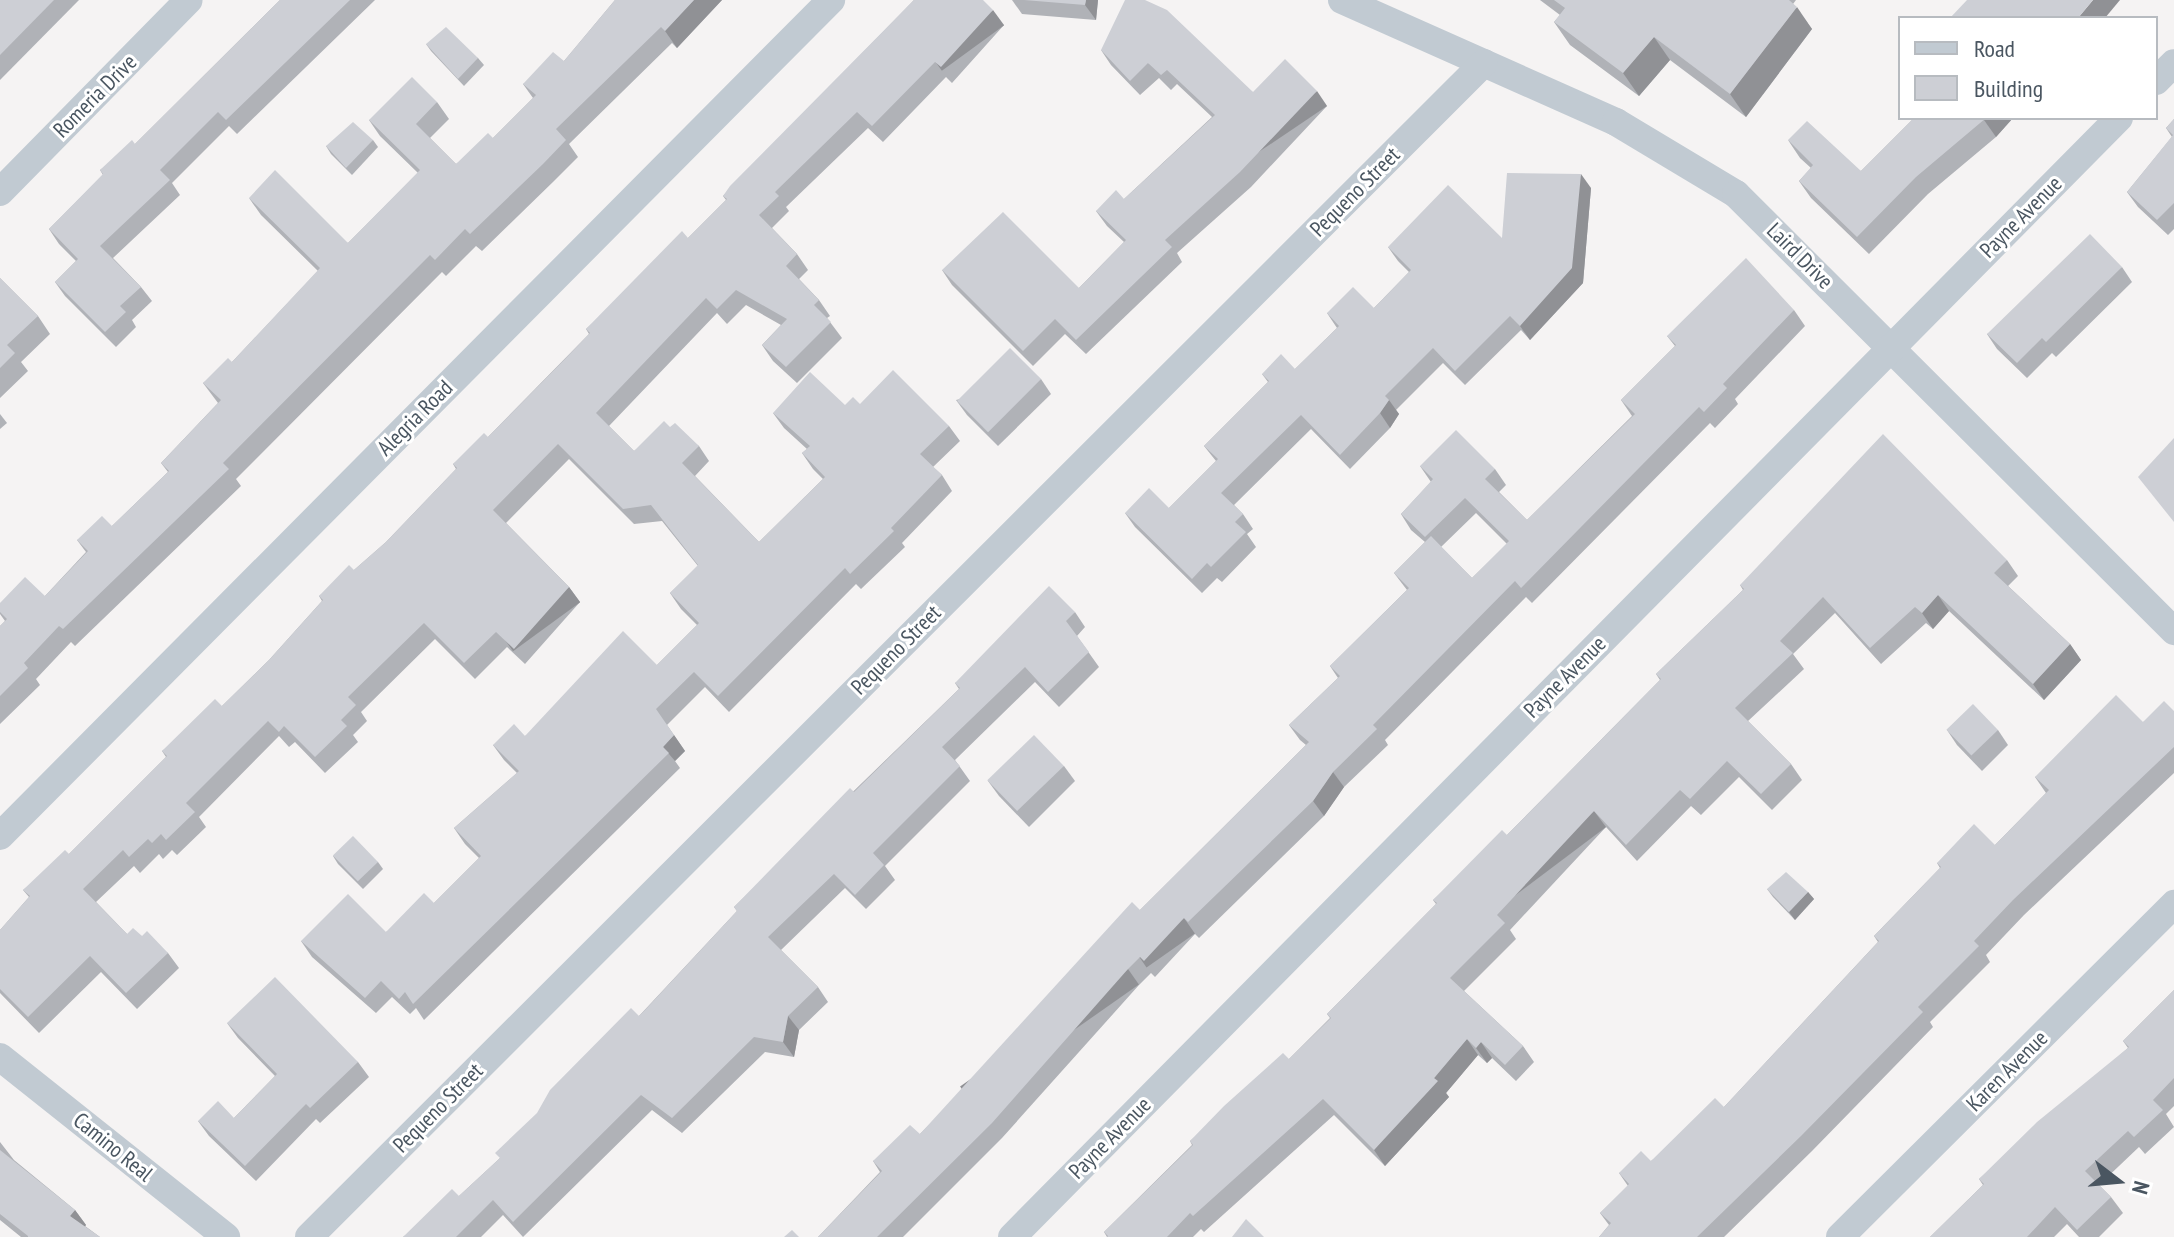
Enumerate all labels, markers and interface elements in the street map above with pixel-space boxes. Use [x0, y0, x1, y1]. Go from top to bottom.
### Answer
legend [1898, 16, 2158, 120]
text: Road [1974, 33, 2015, 64]
street label: Romeria Drive [48, 49, 142, 143]
text: Building [1974, 73, 2043, 104]
street label: Pequeno Street [1305, 142, 1405, 242]
street label: Payne Avenue [1974, 170, 2068, 264]
street label: Laird Drive [1761, 217, 1839, 295]
street label: Alegria Road [372, 375, 458, 461]
street label: Pequeno Street [846, 600, 946, 700]
street label: Payne Avenue [1518, 630, 1612, 724]
street label: Karen Avenue [1961, 1025, 2053, 1117]
street label: Pequeno Street [388, 1058, 488, 1158]
street label: Payne Avenue [1063, 1091, 1157, 1185]
street label: Camino Real [68, 1107, 158, 1187]
north arrow [2078, 1141, 2158, 1221]
text: N [2126, 1178, 2156, 1197]

